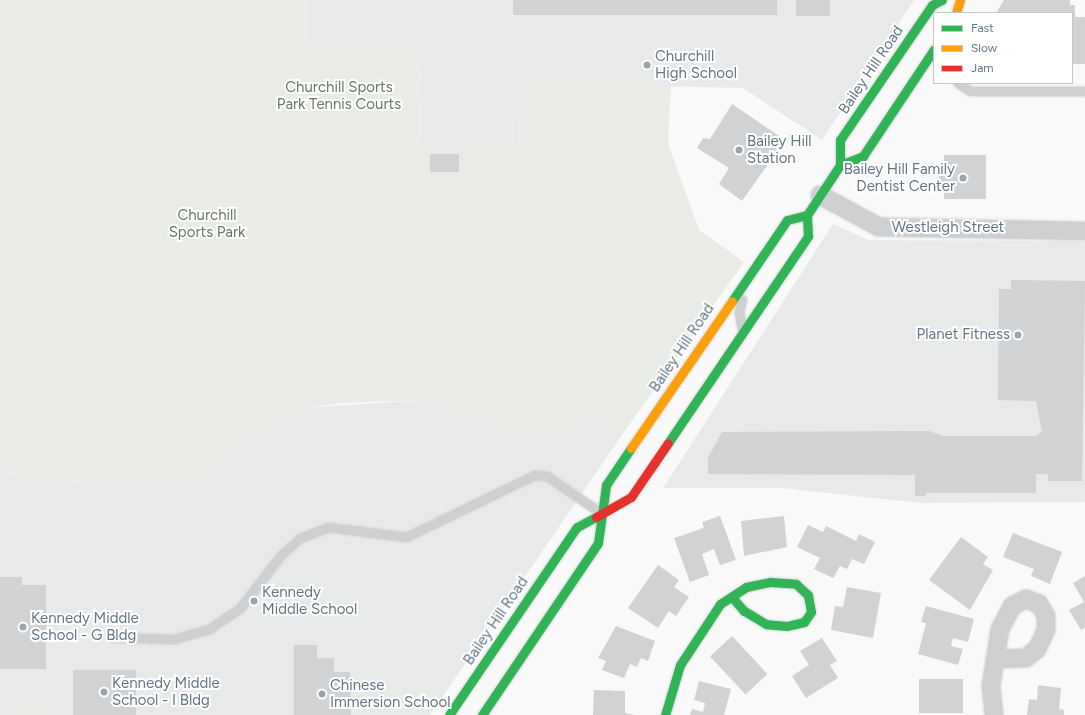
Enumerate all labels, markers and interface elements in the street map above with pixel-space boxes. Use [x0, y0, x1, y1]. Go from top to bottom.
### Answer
legend [933, 12, 1073, 84]
text: Fast [971, 21, 994, 35]
street label: Bailey Hill Road [835, 22, 907, 118]
text: Slow [971, 41, 997, 55]
place label: Churchill High School [655, 47, 737, 82]
marker: Churchill High School [642, 60, 652, 70]
text: Jam [971, 61, 994, 75]
park label: Churchill Sports Park Tennis Courts [277, 78, 401, 113]
place label: Bailey Hill Station [747, 132, 812, 167]
marker: Bailey Hill Station [734, 145, 744, 155]
place label: Bailey Hill Family Dentist Center [844, 160, 955, 195]
marker: Bailey Hill Family Dentist Center [958, 173, 968, 183]
park label: Churchill Sports Park [169, 206, 245, 241]
street label: Westleigh Street [892, 219, 1004, 237]
street label: Bailey Hill Road [646, 300, 718, 396]
place label: Planet Fitness [917, 326, 1010, 344]
marker: Planet Fitness [1013, 330, 1023, 340]
street label: Bailey Hill Road [460, 573, 532, 669]
place label: Kennedy Middle School [262, 583, 357, 618]
marker: Kennedy Middle School [249, 596, 259, 606]
place label: Kennedy Middle School - G Bldg [31, 609, 139, 644]
marker: Kennedy Middle School - G Bldg [18, 622, 28, 632]
place label: Kennedy Middle School - I Bldg [112, 674, 220, 709]
place label: Chinese Immersion School [330, 676, 450, 711]
marker: Kennedy Middle School - I Bldg [99, 687, 109, 697]
marker: Chinese Immersion School [317, 689, 327, 699]

